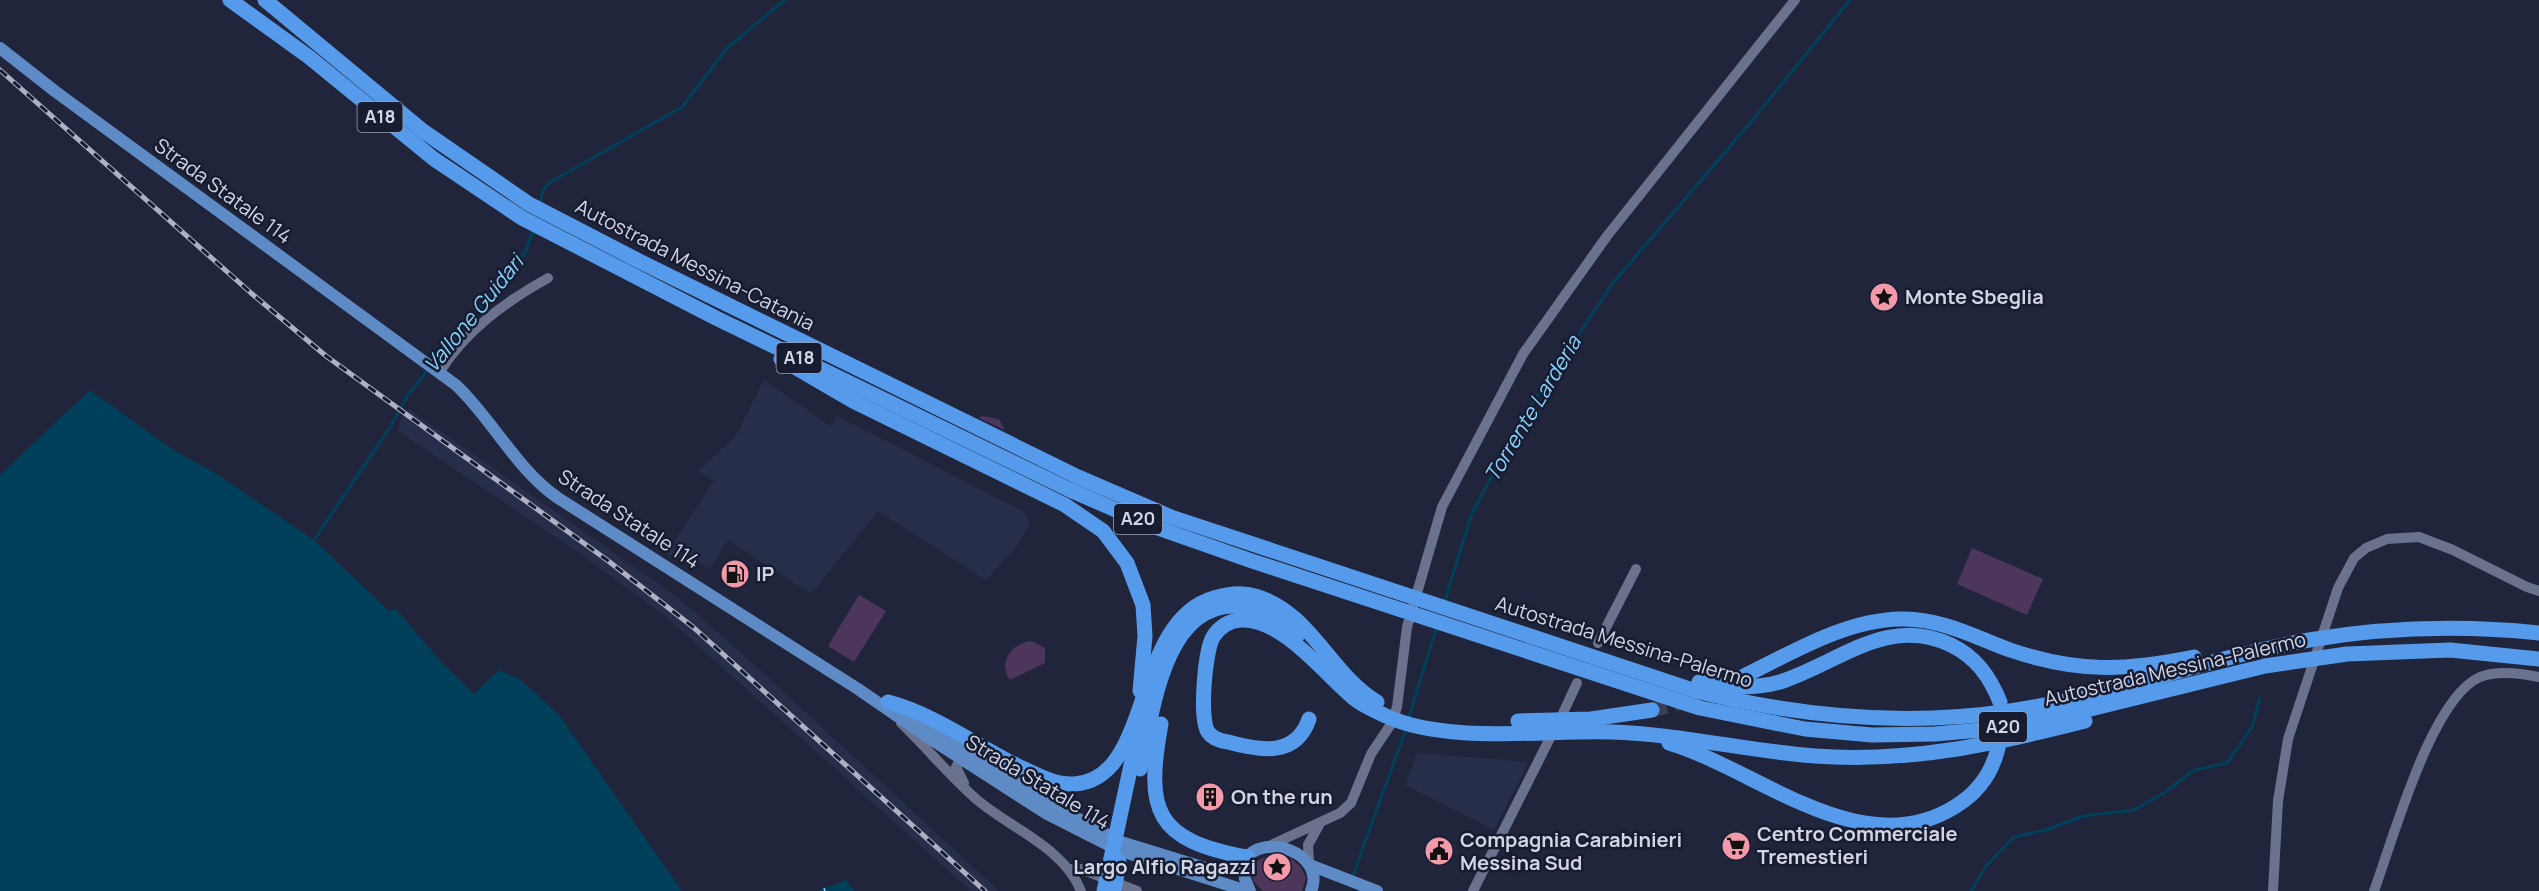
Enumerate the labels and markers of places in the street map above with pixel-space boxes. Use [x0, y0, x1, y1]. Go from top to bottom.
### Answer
place icon: Monte Sbeglia [1868, 281, 1900, 313]
place label: Monte Sbeglia [1905, 283, 2044, 310]
fuel station icon: IP [719, 558, 751, 590]
place label: IP [756, 560, 775, 587]
building icon: On the run [1194, 781, 1226, 813]
place label: On the run [1231, 783, 1333, 810]
place label: Centro Commerciale Tremestieri [1757, 820, 1958, 870]
place label: Compagnia Carabinieri Messina Sud [1460, 826, 1682, 876]
supermarket icon: Centro Commerciale Tremestieri [1720, 830, 1752, 862]
public building icon: Compagnia Carabinieri Messina Sud [1423, 835, 1455, 867]
place icon: Largo Alfio Ragazzi [1261, 851, 1293, 883]
place label: Largo Alfio Ragazzi [1073, 853, 1256, 880]

